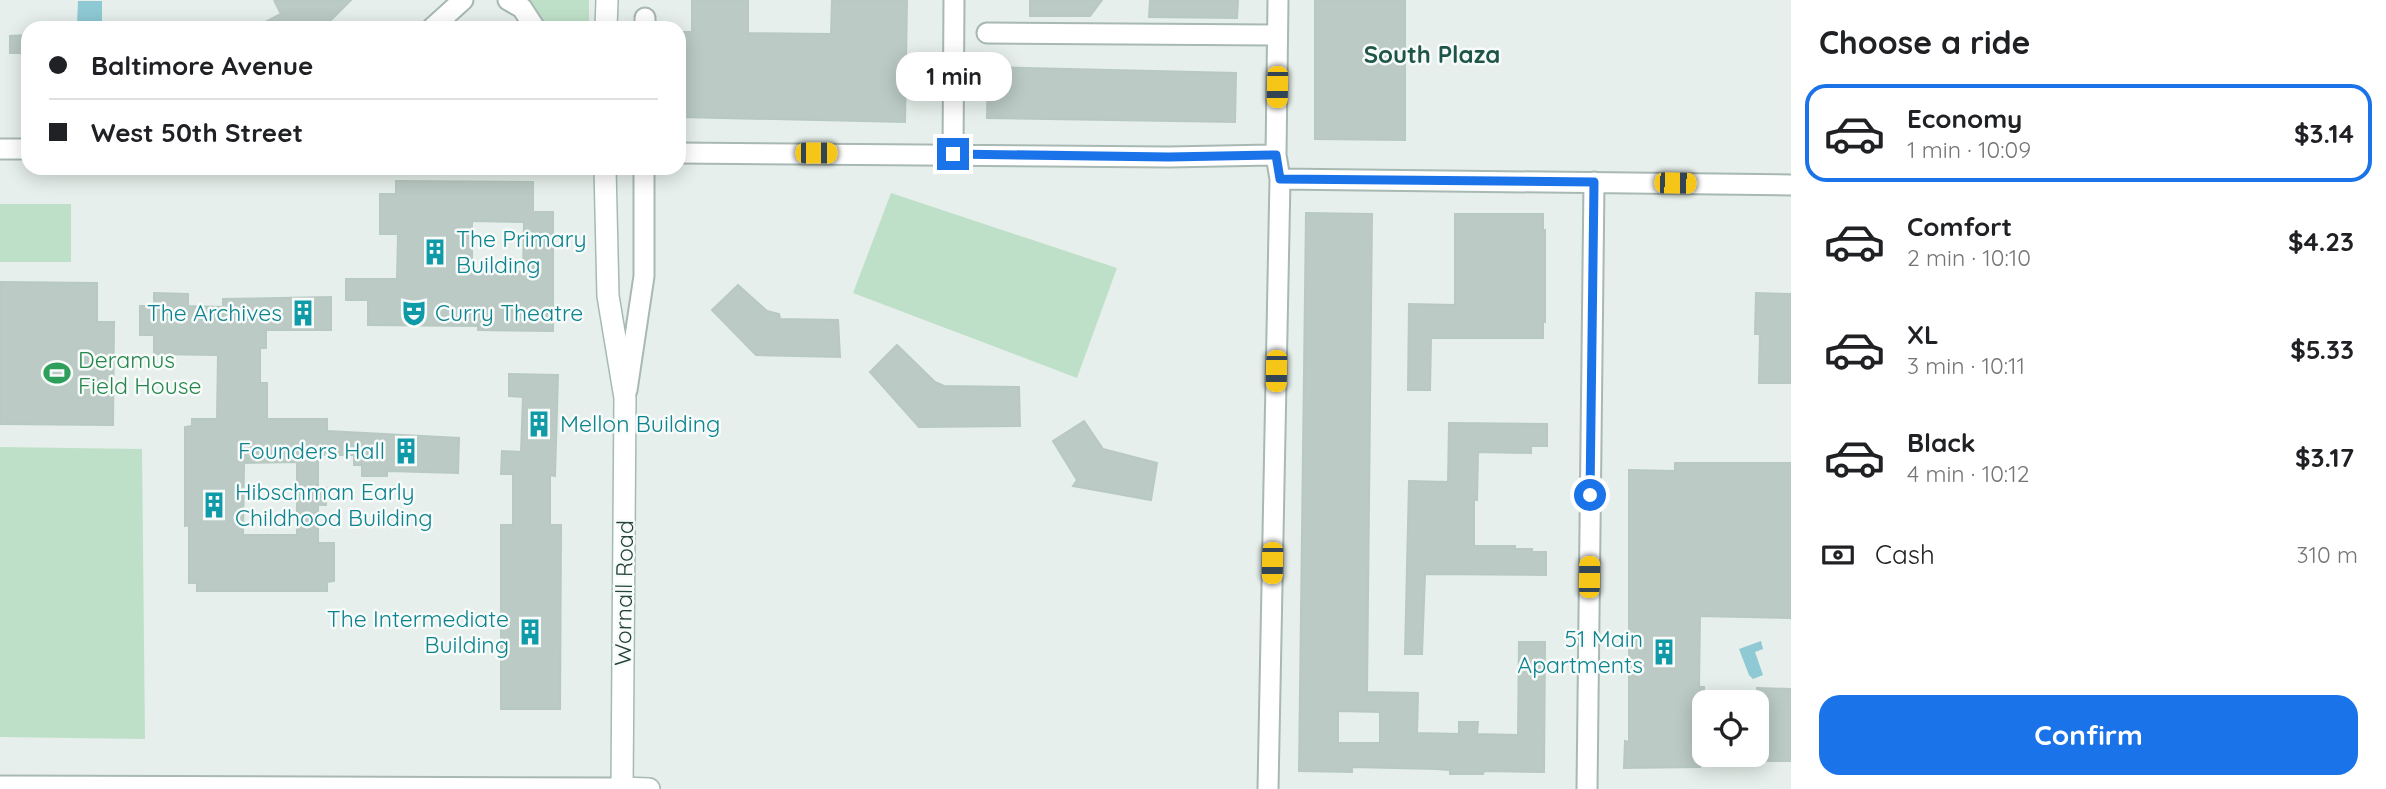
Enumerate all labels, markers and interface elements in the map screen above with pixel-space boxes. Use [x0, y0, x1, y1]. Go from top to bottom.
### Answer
text: Choose a ride [1819, 22, 2031, 62]
district label: South Plaza [1364, 39, 1500, 69]
text: Baltimore Avenue [91, 49, 313, 82]
callout: 1 min [895, 52, 1011, 102]
text: 1 min [926, 62, 982, 91]
car [1267, 66, 1288, 108]
icon: car [1823, 102, 1886, 165]
text: Economy [1907, 102, 2022, 135]
text: West 50th Street [91, 116, 303, 149]
text: $3.14 [2294, 117, 2354, 150]
text: 1 min · 10:09 [1907, 135, 2031, 164]
route end [937, 138, 969, 170]
car [796, 143, 838, 164]
car [1654, 172, 1697, 194]
icon: car [1823, 210, 1886, 273]
text: Comfort [1907, 210, 2012, 243]
place label: The Primary Building [456, 224, 587, 279]
text: $4.23 [2288, 225, 2354, 258]
building icon: The Primary Building [420, 237, 450, 267]
text: 2 min · 10:10 [1907, 243, 2031, 272]
place label: The Archives [147, 298, 282, 327]
building icon: The Archives [288, 298, 318, 328]
theatre icon: Curry Theatre [399, 298, 429, 328]
place label: Curry Theatre [435, 298, 583, 327]
icon: car [1823, 318, 1886, 381]
text: XL [1907, 318, 1939, 351]
text: $5.33 [2290, 333, 2354, 366]
place label: Deramus Field House [78, 345, 202, 400]
car [1266, 350, 1287, 392]
text: 3 min · 10:11 [1907, 351, 2025, 380]
sports icon: Deramus Field House [42, 358, 72, 388]
building icon: Mellon Building [524, 409, 554, 439]
place label: Mellon Building [560, 409, 720, 438]
icon: car [1823, 426, 1886, 489]
text: Black [1907, 426, 1976, 459]
place label: Founders Hall [238, 436, 385, 465]
building icon: Founders Hall [391, 436, 421, 466]
text: $3.17 [2295, 441, 2354, 474]
text: 4 min · 10:12 [1907, 459, 2029, 488]
place label: Hibschman Early Childhood Building [235, 477, 433, 532]
route start [1574, 479, 1606, 511]
building icon: Hibschman Early Childhood Building [199, 490, 229, 520]
street label: Wornall Road [608, 520, 639, 666]
icon: cash [1819, 536, 1857, 574]
text: Cash [1875, 538, 1935, 571]
text: 310 m [2296, 540, 2358, 569]
car [1262, 542, 1283, 584]
car [1579, 556, 1600, 598]
place label: The Intermediate Building [327, 604, 509, 659]
building icon: The Intermediate Building [515, 617, 545, 647]
place label: 51 Main Apartments [1517, 624, 1643, 679]
building icon: 51 Main Apartments [1649, 637, 1679, 667]
map controls [1692, 690, 1769, 767]
button: locate [1692, 690, 1769, 767]
button: Confirm [1819, 695, 2358, 775]

